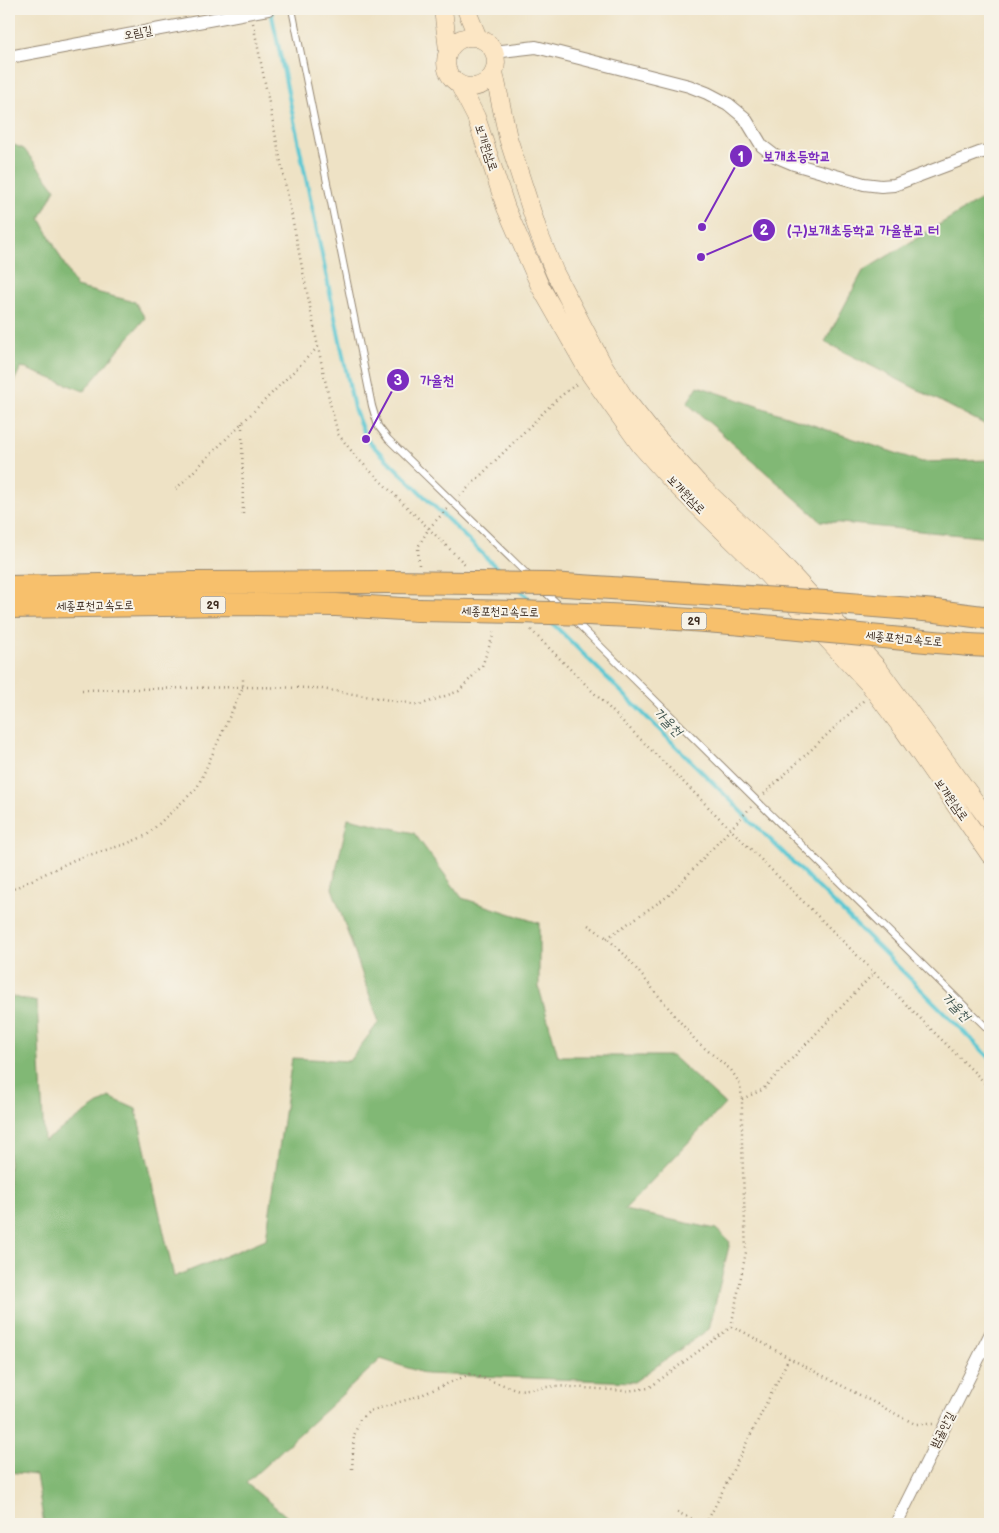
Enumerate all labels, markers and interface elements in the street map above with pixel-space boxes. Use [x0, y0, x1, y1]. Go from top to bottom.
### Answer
street label: 오림길 [122, 23, 154, 43]
street label: 보개원삼로 [471, 123, 501, 173]
callout: 보개초등학교 [729, 142, 841, 171]
text: 1 [738, 148, 744, 167]
text: 보개초등학교 [763, 148, 831, 165]
callout: (구)보개초등학교 가율분교 터 [752, 215, 949, 244]
text: 2 [760, 221, 769, 240]
text: (구)보개초등학교 가율분교 터 [787, 222, 939, 239]
callout: 가율천 [385, 365, 464, 394]
text: 3 [394, 371, 403, 390]
text: 가율천 [420, 372, 454, 389]
street label: 보개원삼로 [664, 472, 708, 518]
road number: 29 [200, 596, 226, 614]
street label: 세종포천고속도로 [56, 598, 134, 614]
street label: 세종포천고속도로 [461, 604, 539, 620]
road number: 29 [682, 612, 706, 630]
street label: 세종포천고속도로 [865, 628, 943, 650]
water label: 가율천 [650, 704, 687, 741]
street label: 보개원삼로 [931, 776, 971, 824]
water label: 가율천 [938, 989, 975, 1026]
street label: 밤골안길 [928, 1409, 959, 1451]

